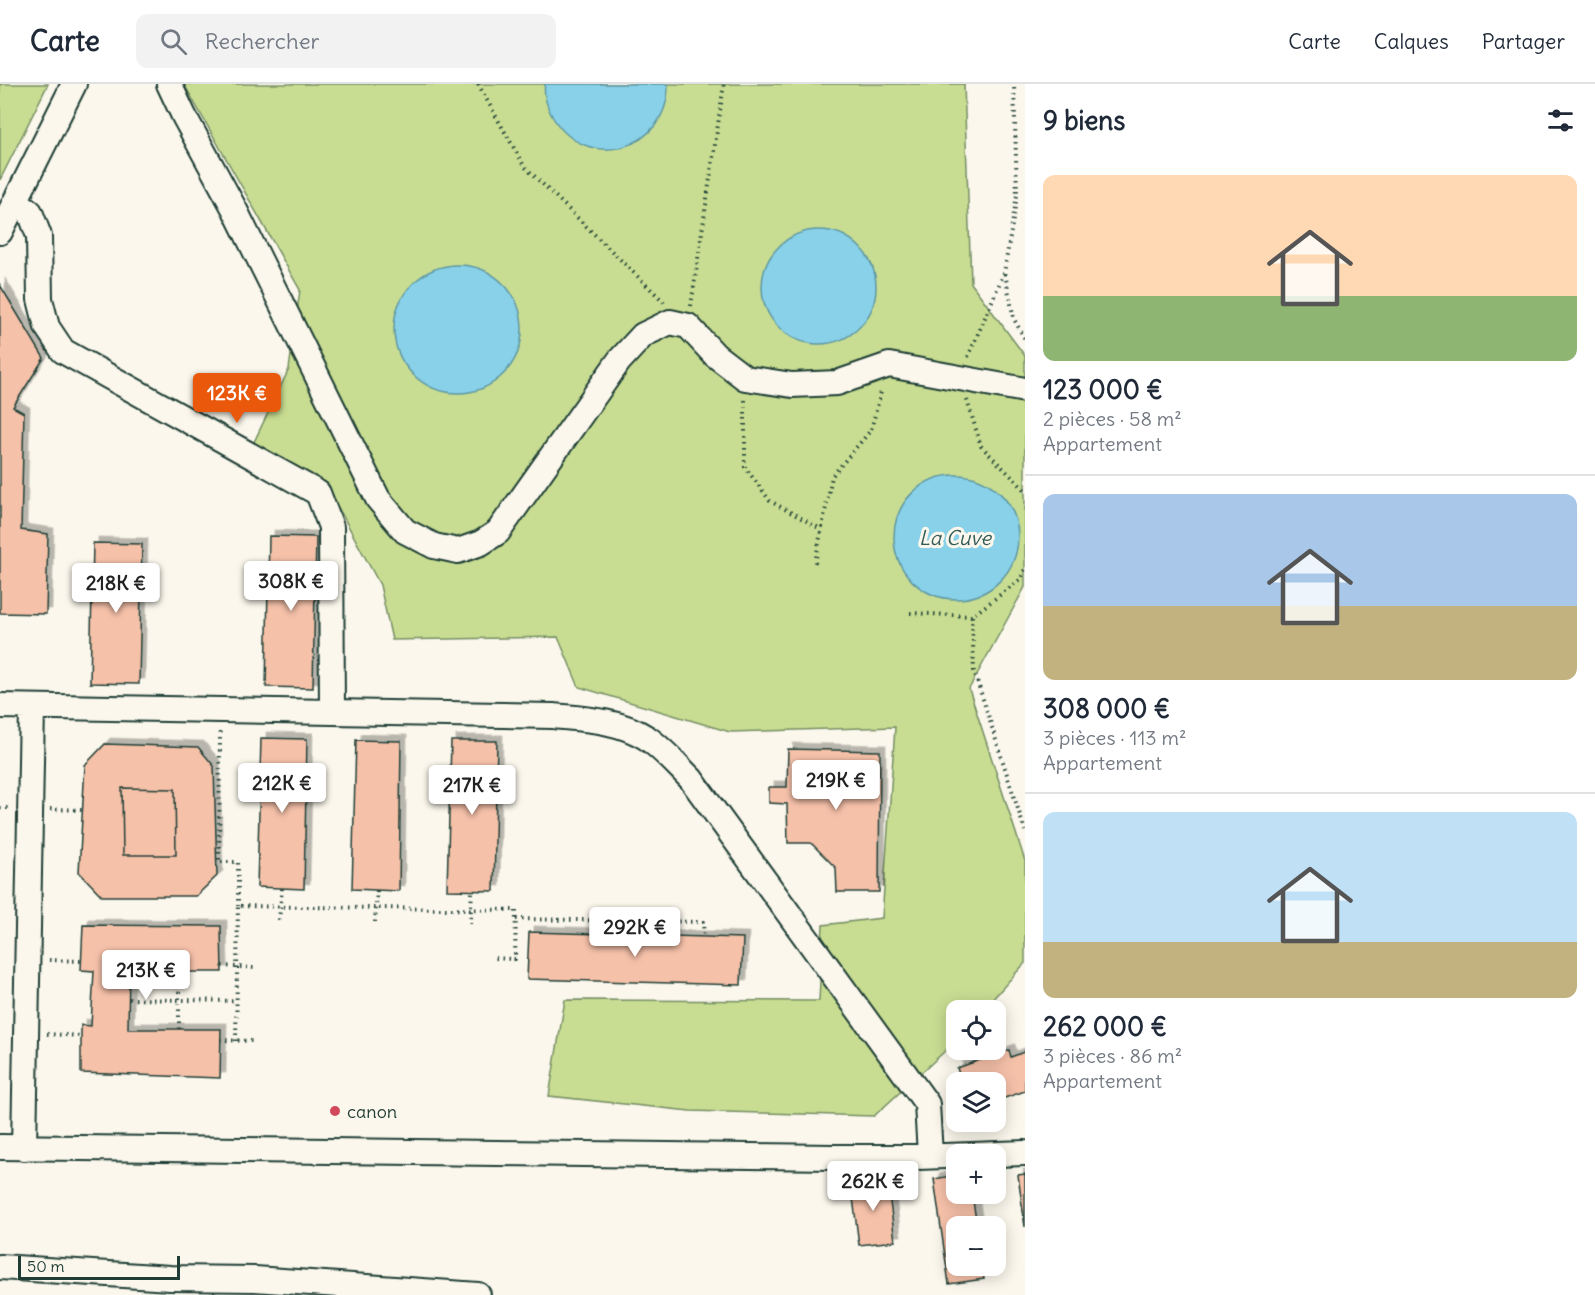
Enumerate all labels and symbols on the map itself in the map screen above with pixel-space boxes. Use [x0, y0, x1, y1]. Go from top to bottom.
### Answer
pin: 123K € [188, 373, 286, 424]
water label: La Cuve [919, 525, 992, 550]
pin: 308K € [242, 561, 340, 612]
pin: 218K € [67, 563, 165, 614]
pin: 219K € [787, 760, 885, 811]
pin: 212K € [233, 763, 331, 814]
pin: 217K € [423, 765, 521, 816]
pin: 292K € [586, 907, 684, 958]
pin: 213K € [97, 950, 195, 1001]
place label: canon [347, 1100, 397, 1123]
marker: canon [328, 1104, 342, 1118]
pin: 262K € [824, 1161, 922, 1212]
scale bar [18, 1253, 180, 1280]

